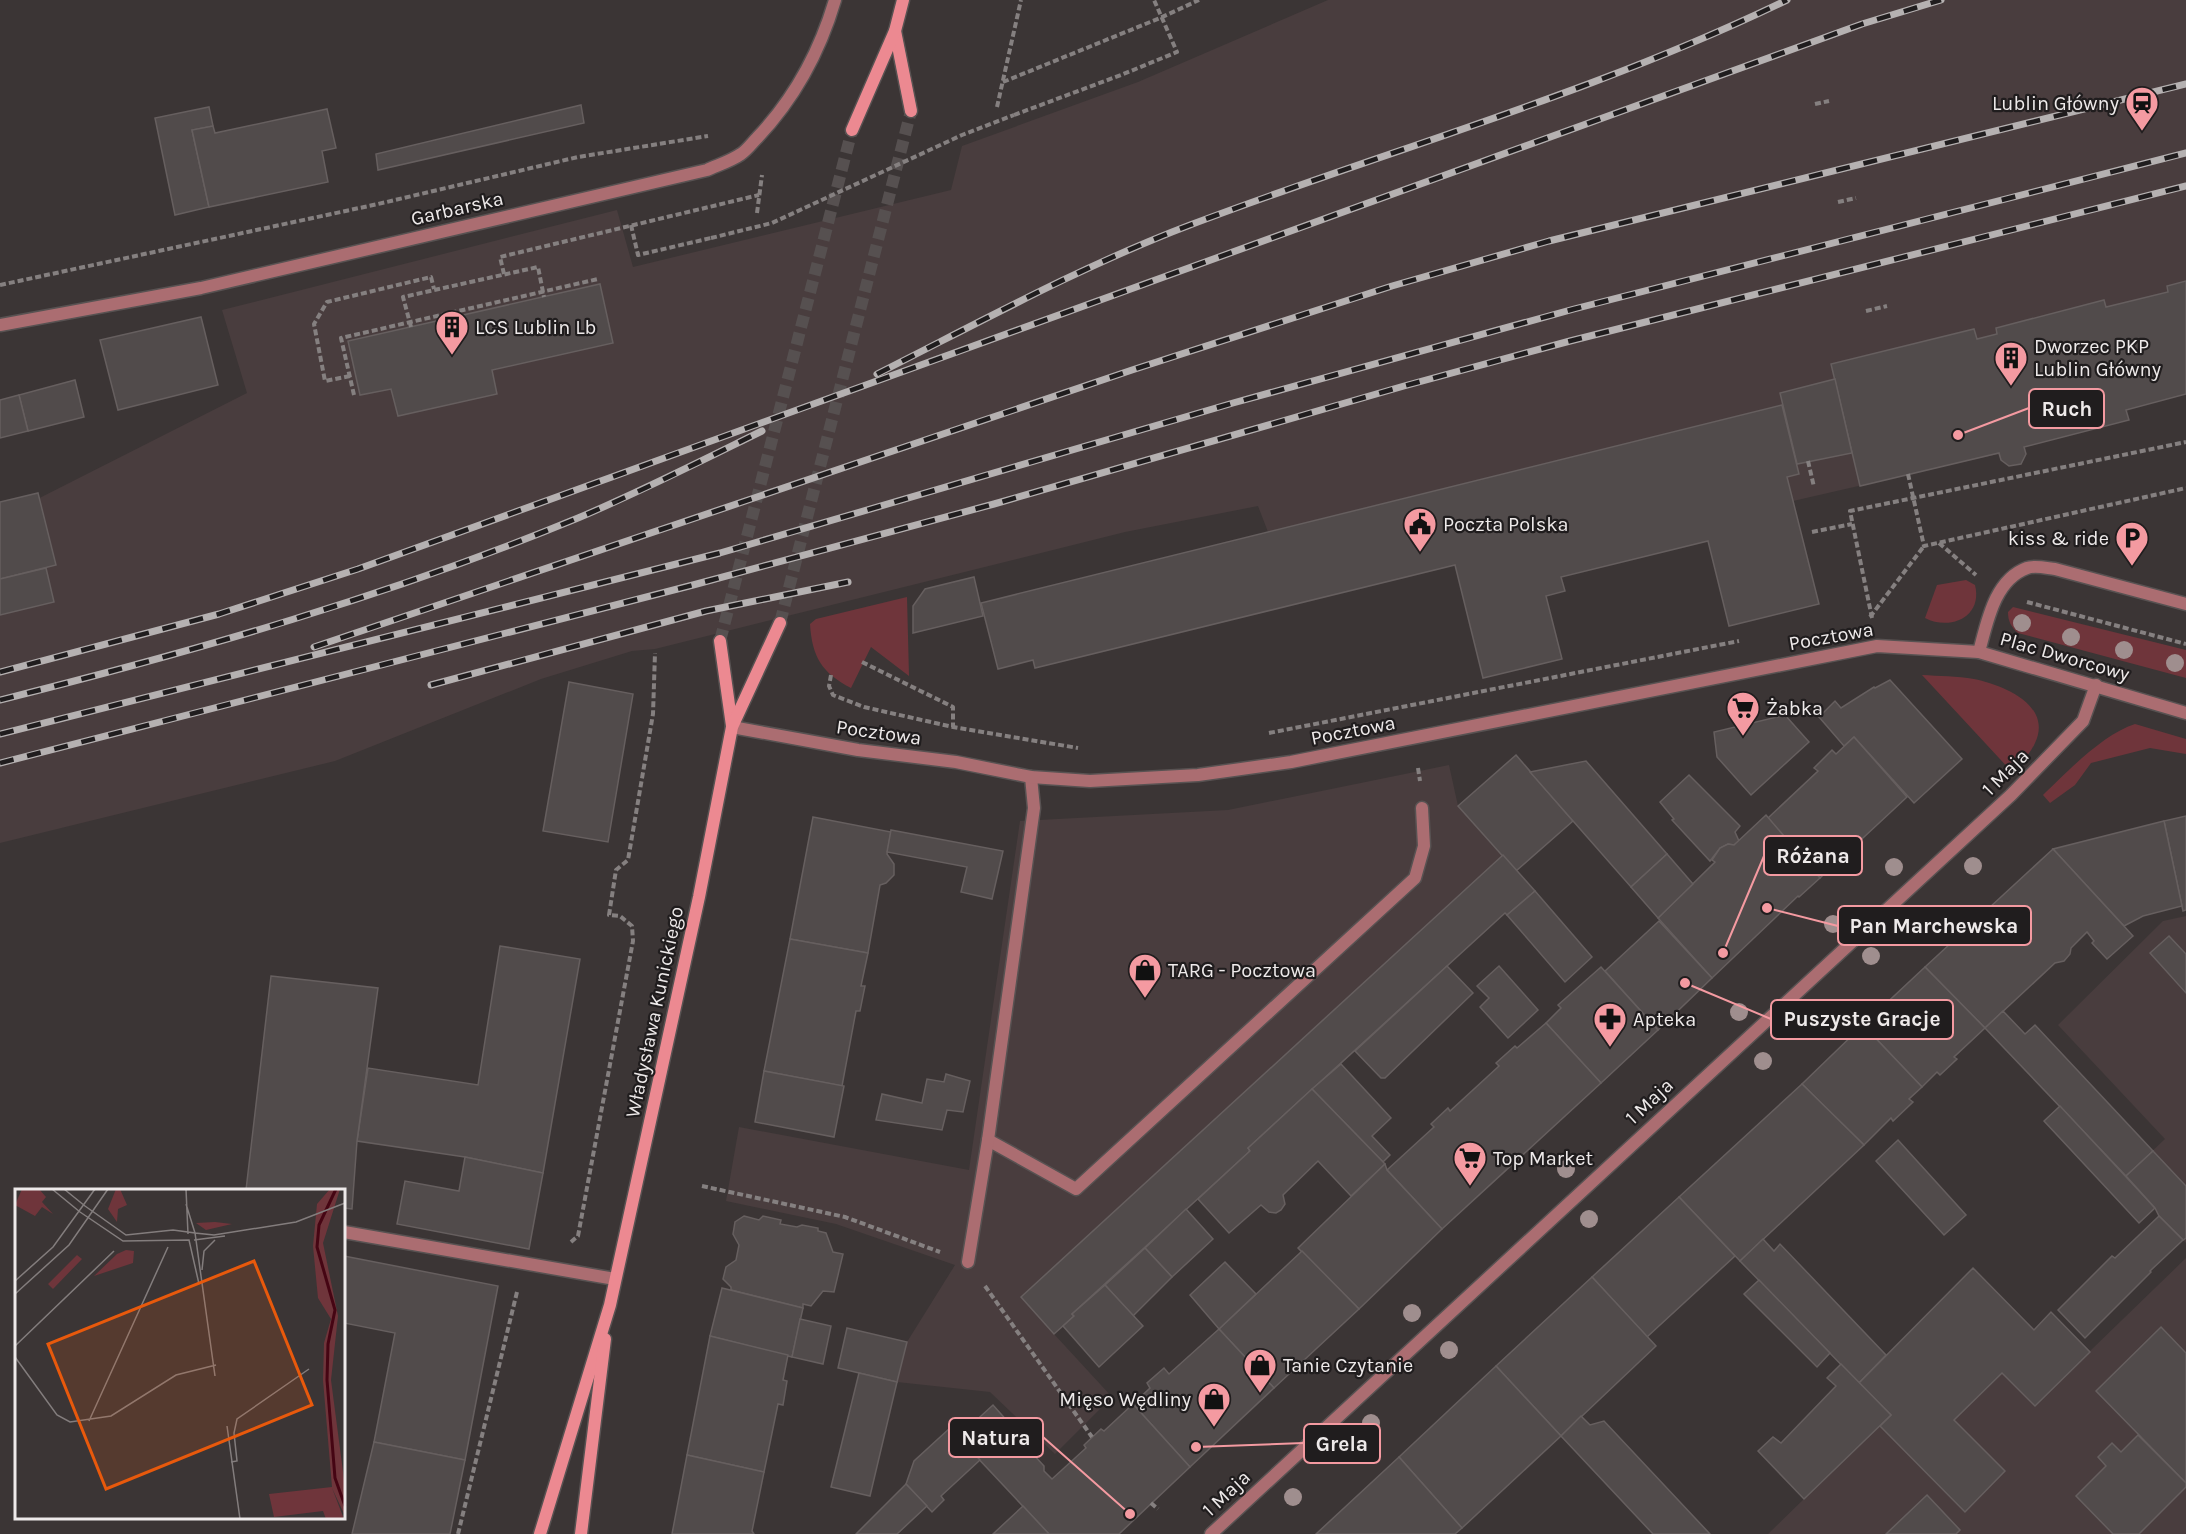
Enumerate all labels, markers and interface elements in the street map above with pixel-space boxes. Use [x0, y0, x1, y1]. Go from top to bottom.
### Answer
station icon: Lublin Główny [2124, 85, 2160, 132]
place label: Lublin Główny [1992, 92, 2119, 115]
street label: Garbarska [409, 187, 505, 230]
building icon: LCS Lublin Lb [434, 309, 470, 356]
place label: LCS Lublin Lb [475, 316, 596, 339]
place label: Dworzec PKP Lublin Główny [2034, 335, 2161, 381]
building icon: Dworzec PKP Lublin Główny [1993, 340, 2029, 387]
callout: Ruch [2029, 389, 2104, 428]
text: Ruch [2042, 397, 2092, 421]
public building icon: Poczta Polska [1402, 506, 1438, 553]
place label: Poczta Polska [1443, 513, 1568, 536]
parking icon: kiss & ride [2114, 520, 2150, 567]
place label: kiss & ride [2008, 527, 2109, 550]
street label: Pocztowa [1787, 618, 1875, 655]
street label: Plac Dworcowy [1997, 627, 2132, 686]
supermarket icon: Żabka [1725, 690, 1761, 737]
place label: Żabka [1766, 697, 1823, 720]
street label: Pocztowa [1309, 711, 1397, 750]
street label: Pocztowa [835, 715, 923, 750]
street label: 1 Maja [1977, 744, 2033, 800]
callout: Różana [1764, 836, 1862, 875]
text: Różana [1776, 844, 1850, 868]
street label: Władysława Kunickiego [621, 904, 688, 1120]
callout: Pan Marchewska [1838, 906, 2031, 945]
text: Pan Marchewska [1850, 914, 2018, 938]
shop icon: TARG - Pocztowa [1127, 952, 1163, 999]
place label: TARG - Pocztowa [1168, 959, 1316, 982]
callout: Puszyste Gracje [1771, 1000, 1953, 1039]
pharmacy icon: Apteka [1592, 1001, 1628, 1048]
text: Puszyste Gracje [1783, 1007, 1941, 1031]
place label: Apteka [1633, 1008, 1696, 1031]
street label: 1 Maja [1621, 1074, 1678, 1129]
supermarket icon: Top Market [1452, 1140, 1488, 1187]
place label: Top Market [1493, 1147, 1594, 1170]
inset map [15, 1189, 345, 1519]
shop icon: Tanie Czytanie [1242, 1347, 1278, 1394]
place label: Tanie Czytanie [1283, 1354, 1413, 1377]
shop icon: Mięso Wędliny [1196, 1381, 1232, 1428]
place label: Mięso Wędliny [1059, 1388, 1191, 1411]
callout: Natura [949, 1418, 1043, 1457]
callout: Grela [1304, 1424, 1380, 1463]
text: Natura [961, 1426, 1031, 1450]
text: Grela [1316, 1432, 1368, 1456]
street label: 1 Maja [1198, 1466, 1255, 1521]

